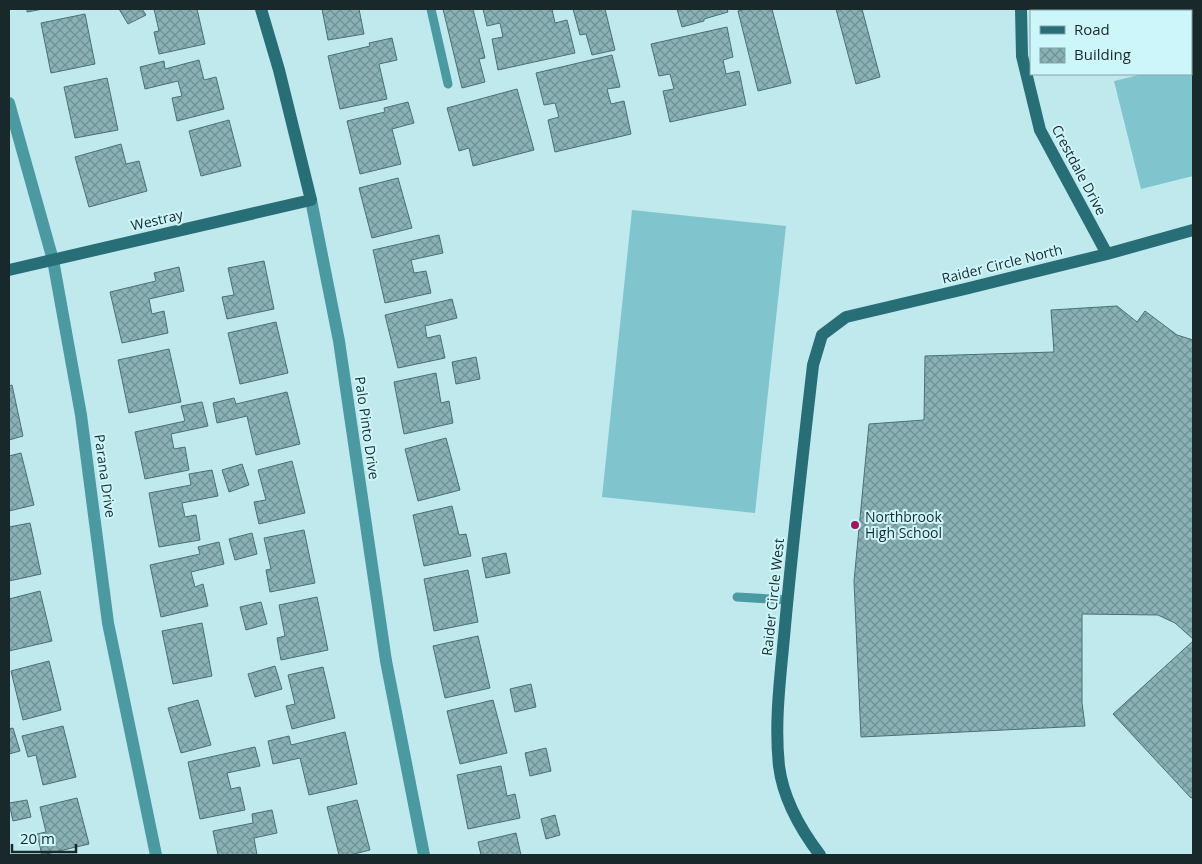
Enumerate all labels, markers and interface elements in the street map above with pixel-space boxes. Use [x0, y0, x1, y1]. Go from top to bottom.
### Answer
legend [1030, 10, 1192, 75]
text: Road [1074, 19, 1110, 39]
text: Building [1074, 44, 1131, 64]
street label: Crestdale Drive [1048, 121, 1111, 218]
street label: Westray [129, 204, 186, 235]
street label: Raider Circle North [940, 239, 1064, 288]
street label: Palo Pinto Drive [351, 375, 384, 481]
street label: Parana Drive [90, 433, 121, 519]
place label: Northbrook High School [865, 507, 942, 542]
marker: Northbrook High School [849, 519, 861, 531]
street label: Raider Circle West [757, 537, 788, 657]
scale bar [12, 822, 76, 854]
text: 20 m [20, 828, 55, 848]

